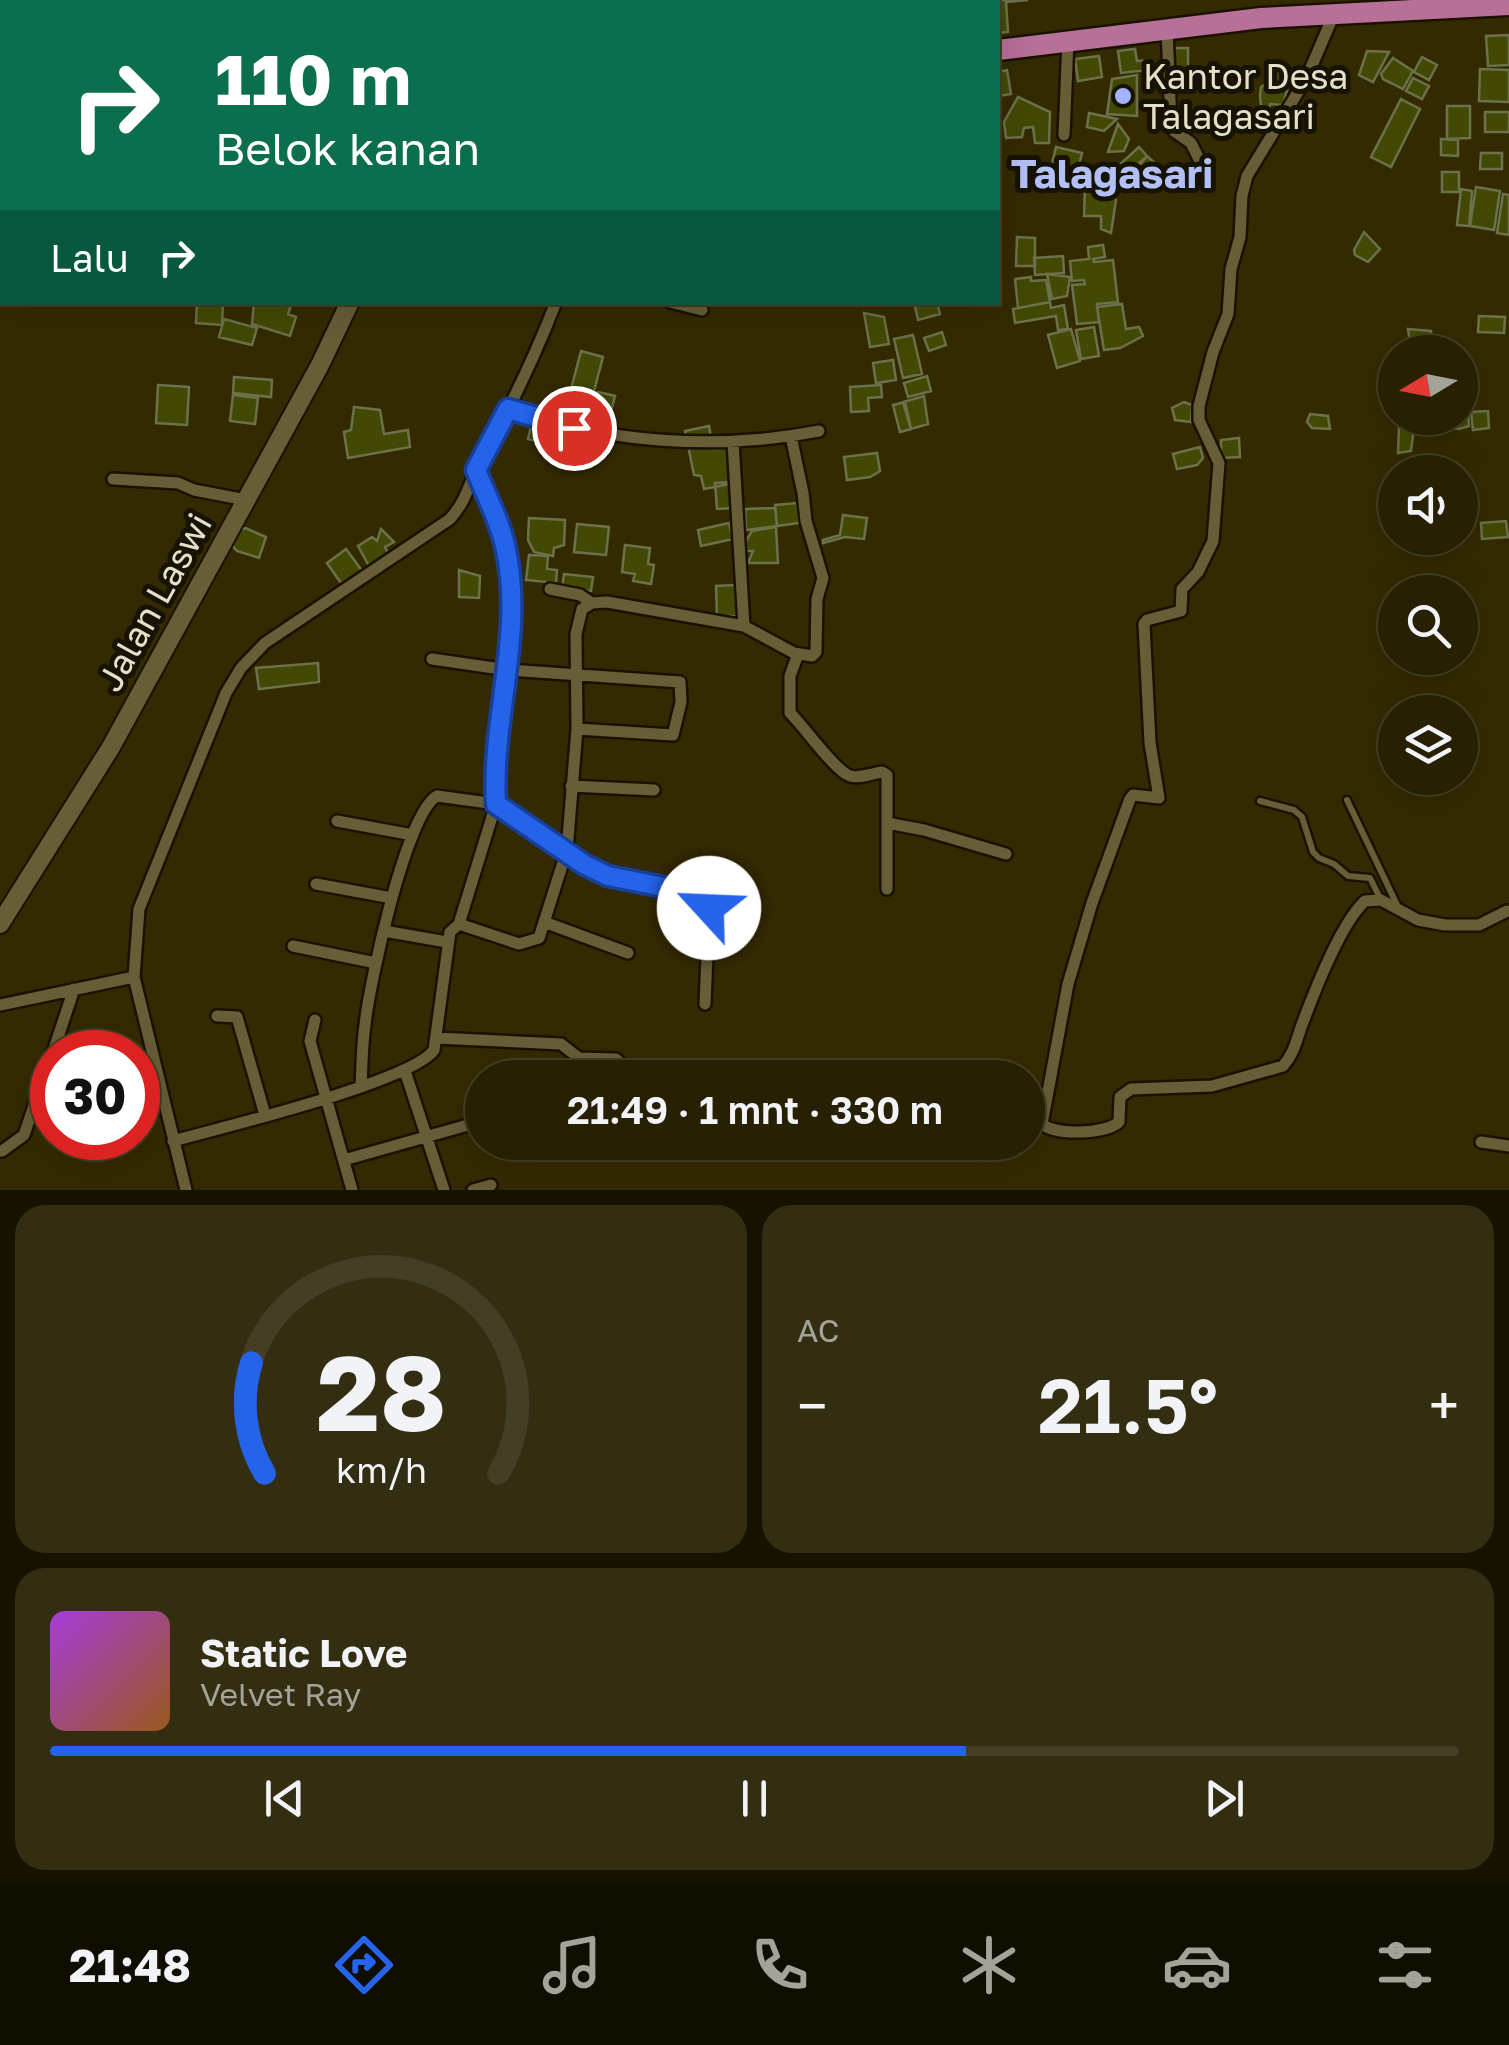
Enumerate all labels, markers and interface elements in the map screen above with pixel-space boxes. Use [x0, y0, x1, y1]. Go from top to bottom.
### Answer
text: 110 m [215, 36, 411, 120]
icon: right [50, 40, 180, 170]
place label: Kantor Desa Talagasari [1143, 55, 1348, 137]
marker: Kantor Desa Talagasari [1112, 85, 1134, 107]
text: Belok kanan [215, 121, 480, 175]
district label: Talagasari [1011, 149, 1213, 197]
icon: right [149, 230, 204, 285]
text: Lalu [50, 235, 129, 280]
north arrow [1378, 335, 1478, 435]
map controls [1378, 335, 1478, 795]
pin [532, 386, 617, 471]
icon: arrive [547, 401, 602, 456]
button: sound [1378, 455, 1478, 555]
street label: Jalan Laswi [88, 506, 220, 698]
button: search [1378, 575, 1478, 675]
button: layers [1378, 695, 1478, 795]
position arrow [657, 856, 761, 960]
speed limit sign: 30 [30, 1030, 160, 1160]
text: 21:49 · 1 mnt · 330 m [567, 1087, 943, 1132]
text: AC [797, 1311, 840, 1349]
text: 28 [316, 1329, 446, 1454]
text: 21.5° [1038, 1359, 1218, 1450]
text: − [797, 1372, 827, 1438]
text: + [1429, 1372, 1459, 1438]
text: km/h [336, 1448, 426, 1491]
text: Static Love [200, 1630, 407, 1675]
text: Velvet Ray [200, 1675, 361, 1713]
icon: previous [257, 1771, 312, 1826]
icon: pause [727, 1771, 782, 1826]
icon: next [1197, 1771, 1252, 1826]
icon: directions [329, 1930, 399, 2000]
icon: music [537, 1930, 607, 2000]
icon: phone [745, 1930, 815, 2000]
icon: climate [954, 1930, 1024, 2000]
icon: car [1162, 1930, 1232, 2000]
icon: filters [1370, 1930, 1440, 2000]
text: 21:48 [69, 1938, 191, 1992]

